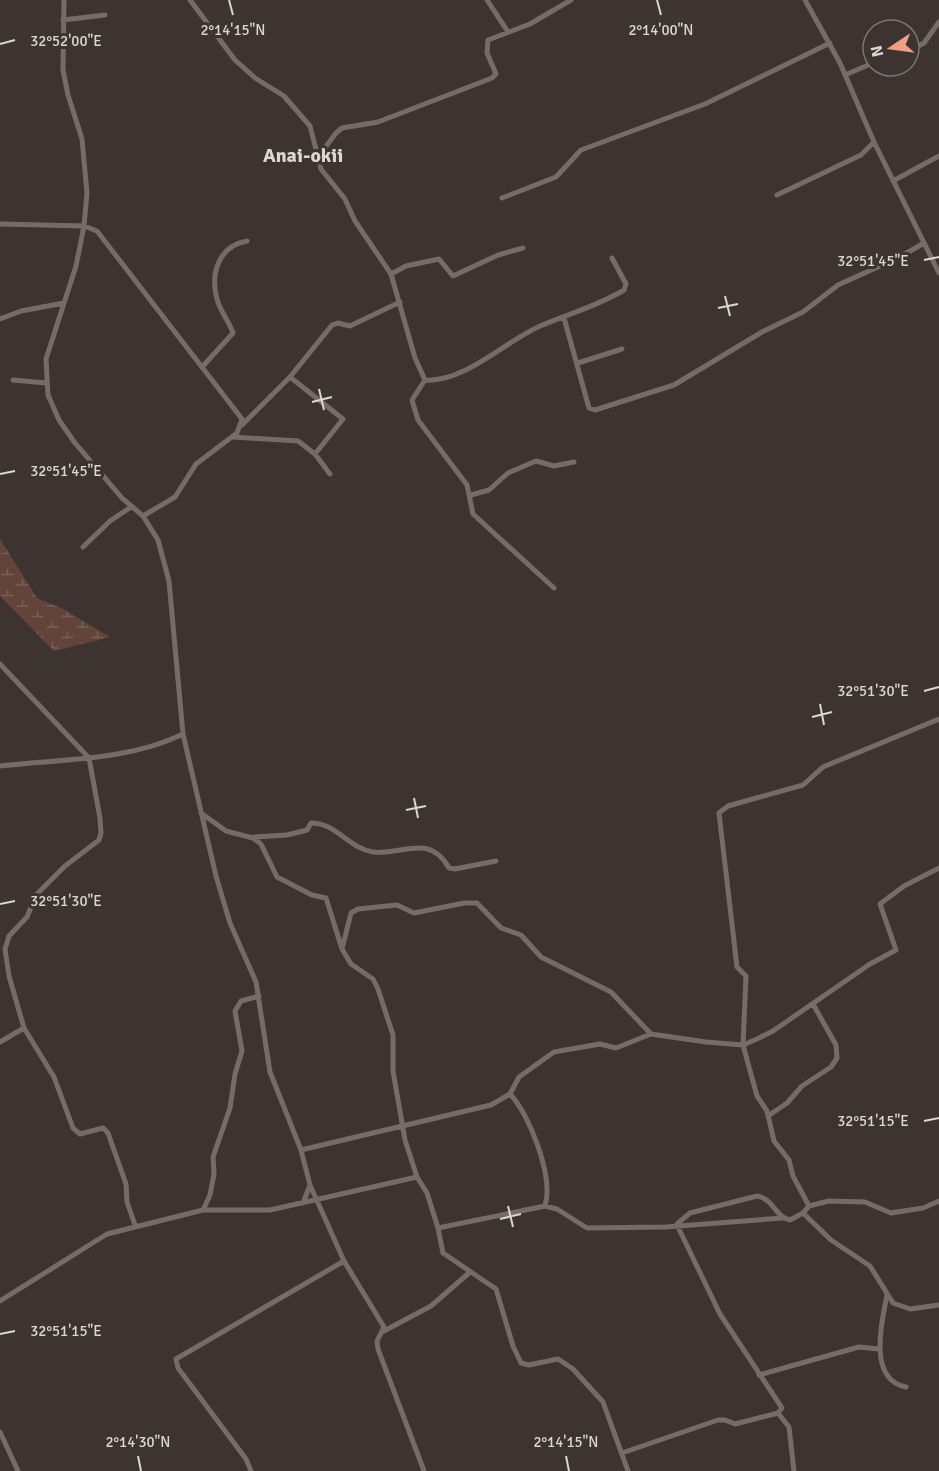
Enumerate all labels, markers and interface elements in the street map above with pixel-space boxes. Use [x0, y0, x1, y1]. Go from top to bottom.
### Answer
north arrow [861, 18, 921, 78]
text: 2°14'15"N [200, 21, 266, 39]
text: 2°14'00"N [628, 21, 694, 39]
text: 32°52'00"E [30, 32, 102, 50]
text: N [866, 43, 888, 59]
district label: Anai-okii [263, 143, 343, 168]
text: 32°51'45"E [837, 252, 909, 270]
text: 32°51'45"E [30, 462, 102, 480]
text: 32°51'30"E [837, 682, 909, 700]
text: 32°51'30"E [30, 892, 102, 910]
text: 32°51'15"E [837, 1112, 909, 1130]
text: 32°51'15"E [30, 1322, 102, 1340]
text: 2°14'30"N [105, 1433, 171, 1451]
text: 2°14'15"N [533, 1433, 599, 1451]

